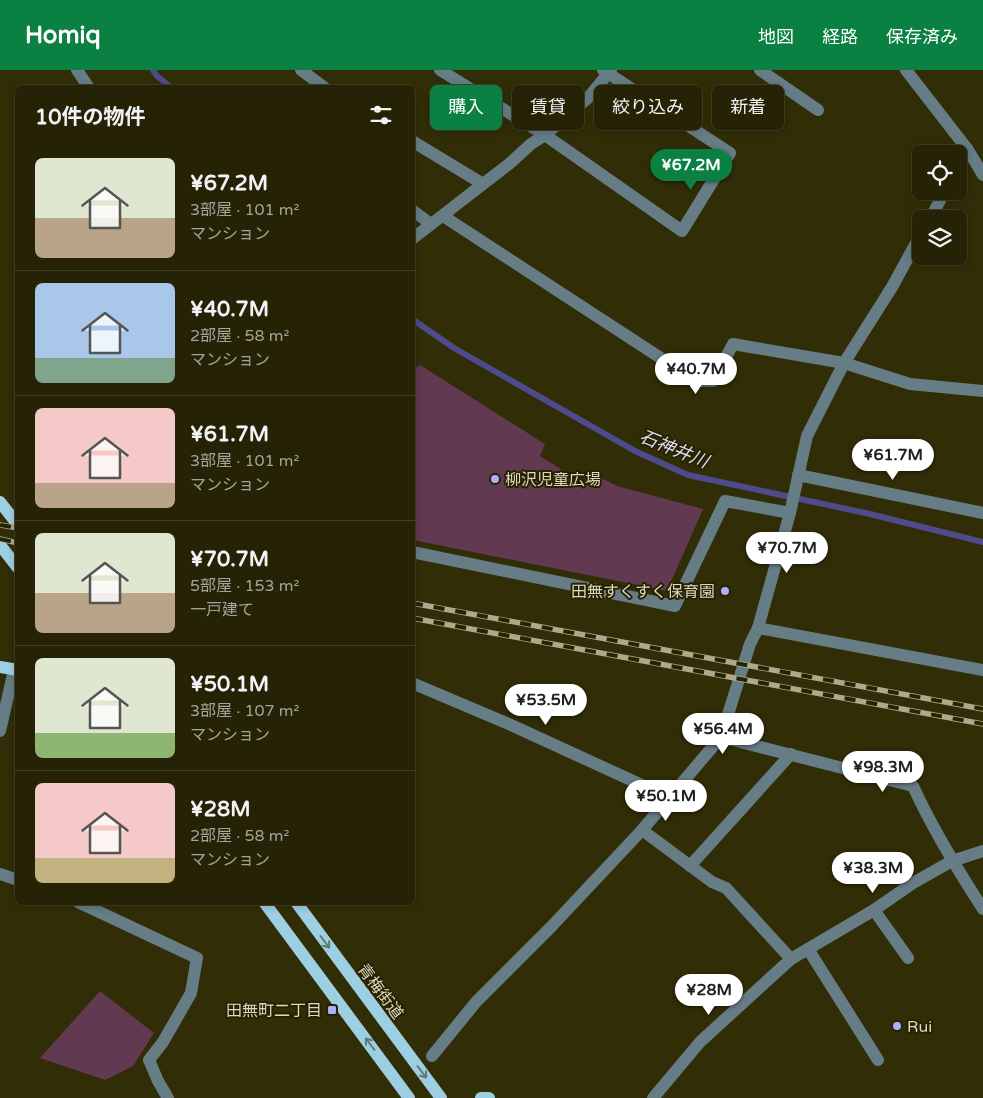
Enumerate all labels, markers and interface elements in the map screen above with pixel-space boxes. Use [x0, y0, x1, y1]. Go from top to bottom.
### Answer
text: Homiq [25, 21, 101, 50]
text: 地図 [758, 26, 794, 48]
text: 経路 [822, 26, 858, 48]
text: 保存済み [886, 26, 958, 48]
chip: 購入 [430, 85, 502, 130]
chip: 賃貸 [512, 85, 584, 130]
chip: 絞り込み [594, 85, 702, 130]
chip: 新着 [712, 85, 784, 130]
icon: filters [367, 101, 395, 129]
text: 10件の物件 [35, 105, 145, 130]
map controls [912, 145, 967, 265]
button: locate [912, 145, 967, 200]
pin: ¥67.2M [650, 148, 732, 191]
text: ¥67.2M [661, 155, 721, 175]
text: ¥67.2M [190, 171, 268, 196]
icon: home [75, 178, 135, 238]
text: 3部屋 · 101 m² [190, 200, 299, 220]
button: layers [912, 210, 967, 265]
text: マンション [190, 224, 270, 244]
text: ¥40.7M [190, 297, 269, 322]
icon: home [75, 303, 135, 363]
text: 2部屋 · 58 m² [190, 326, 289, 346]
text: マンション [190, 350, 270, 370]
pin: ¥40.7M [655, 352, 737, 395]
text: ¥40.7M [666, 359, 726, 379]
text: ¥61.7M [190, 422, 269, 447]
water label: 石神井川 [637, 425, 713, 473]
icon: home [75, 428, 135, 488]
pin: ¥61.7M [852, 438, 934, 481]
text: ¥61.7M [863, 445, 923, 465]
text: 3部屋 · 101 m² [190, 451, 299, 471]
place label: 柳沢児童広場 [505, 470, 601, 490]
marker: 柳沢児童広場 [489, 473, 501, 485]
text: マンション [190, 475, 270, 495]
pin: ¥70.7M [746, 532, 828, 574]
text: ¥70.7M [757, 538, 817, 558]
text: ¥70.7M [190, 547, 269, 572]
icon: home [75, 553, 135, 613]
text: 5部屋 · 153 m² [190, 576, 299, 596]
place label: 田無すくすく保育園 [571, 582, 715, 602]
marker: 田無すくすく保育園 [719, 585, 731, 597]
text: 一戸建て [190, 600, 254, 620]
text: ¥50.1M [190, 672, 269, 697]
icon: home [75, 678, 135, 738]
pin: ¥53.5M [505, 684, 587, 726]
text: ¥53.5M [516, 690, 576, 710]
text: 3部屋 · 107 m² [190, 701, 299, 721]
pin: ¥56.4M [682, 712, 764, 755]
text: ¥56.4M [693, 719, 753, 739]
text: マンション [190, 725, 270, 745]
pin: ¥98.3M [842, 750, 924, 793]
text: ¥98.3M [853, 757, 913, 777]
pin: ¥50.1M [625, 780, 707, 822]
text: ¥50.1M [636, 786, 696, 806]
text: ¥28M [190, 797, 250, 822]
icon: home [75, 803, 135, 863]
text: 2部屋 · 58 m² [190, 826, 289, 846]
text: マンション [190, 850, 270, 870]
pin: ¥38.3M [832, 852, 914, 894]
text: ¥38.3M [843, 858, 903, 878]
one-way arrow [319, 935, 330, 948]
street label: 青梅街道 [353, 960, 407, 1023]
pin: ¥28M [679, 974, 739, 1016]
text: ¥28M [686, 980, 732, 1000]
place label: 田無町二丁目 [226, 1001, 322, 1021]
marker: 田無町二丁目 [326, 1004, 338, 1016]
place label: Rui [907, 1017, 932, 1037]
marker: Rui [891, 1020, 903, 1032]
one-way arrow [365, 1037, 375, 1051]
one-way arrow [416, 1065, 427, 1078]

